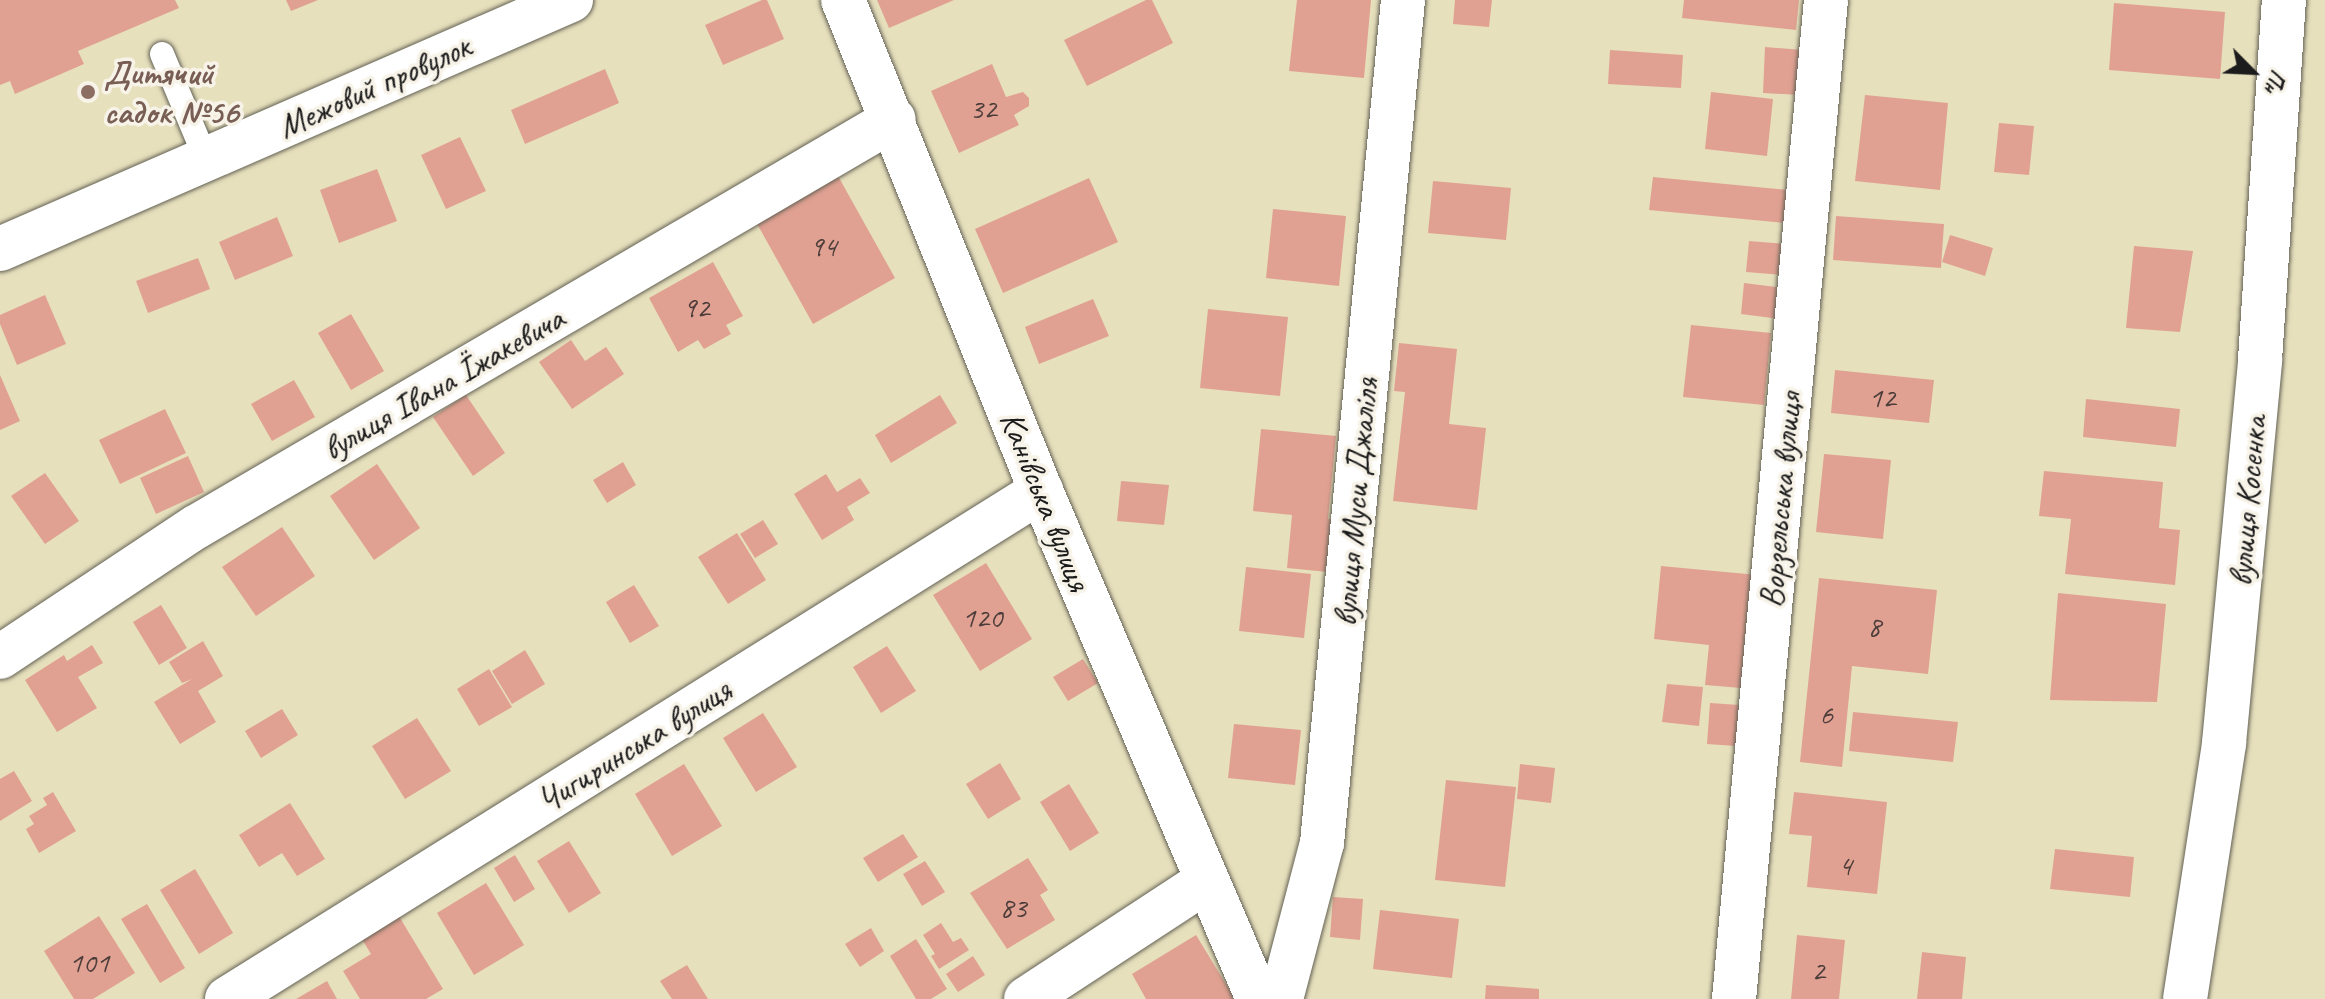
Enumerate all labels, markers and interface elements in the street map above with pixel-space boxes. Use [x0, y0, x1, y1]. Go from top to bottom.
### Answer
street label: Межовий провулок [272, 25, 476, 147]
north arrow [2213, 32, 2293, 112]
place label: Дитячий садок №56 [104, 52, 239, 132]
text: Пн [2257, 66, 2292, 98]
marker: Дитячий садок №56 [79, 83, 97, 101]
house number: 32 [970, 90, 996, 126]
house number: 94 [810, 228, 836, 264]
house number: 92 [683, 289, 709, 325]
street label: вулиця Івана Їжакевича [315, 297, 571, 469]
street label: вулиця Муси Джаліля [1324, 376, 1386, 628]
house number: 12 [1869, 379, 1895, 415]
street label: Ворзельська вулиця [1750, 391, 1810, 609]
street label: Канівська вулиця [991, 405, 1101, 597]
street label: вулиця Косенка [2219, 414, 2275, 588]
house number: 120 [962, 599, 1002, 635]
house number: 8 [1867, 608, 1881, 644]
street label: Чигиринська вулиця [529, 669, 739, 821]
house number: 6 [1819, 696, 1833, 732]
house number: 4 [1838, 847, 1852, 883]
house number: 83 [1000, 889, 1026, 925]
house number: 101 [69, 944, 109, 980]
house number: 2 [1811, 952, 1825, 988]

